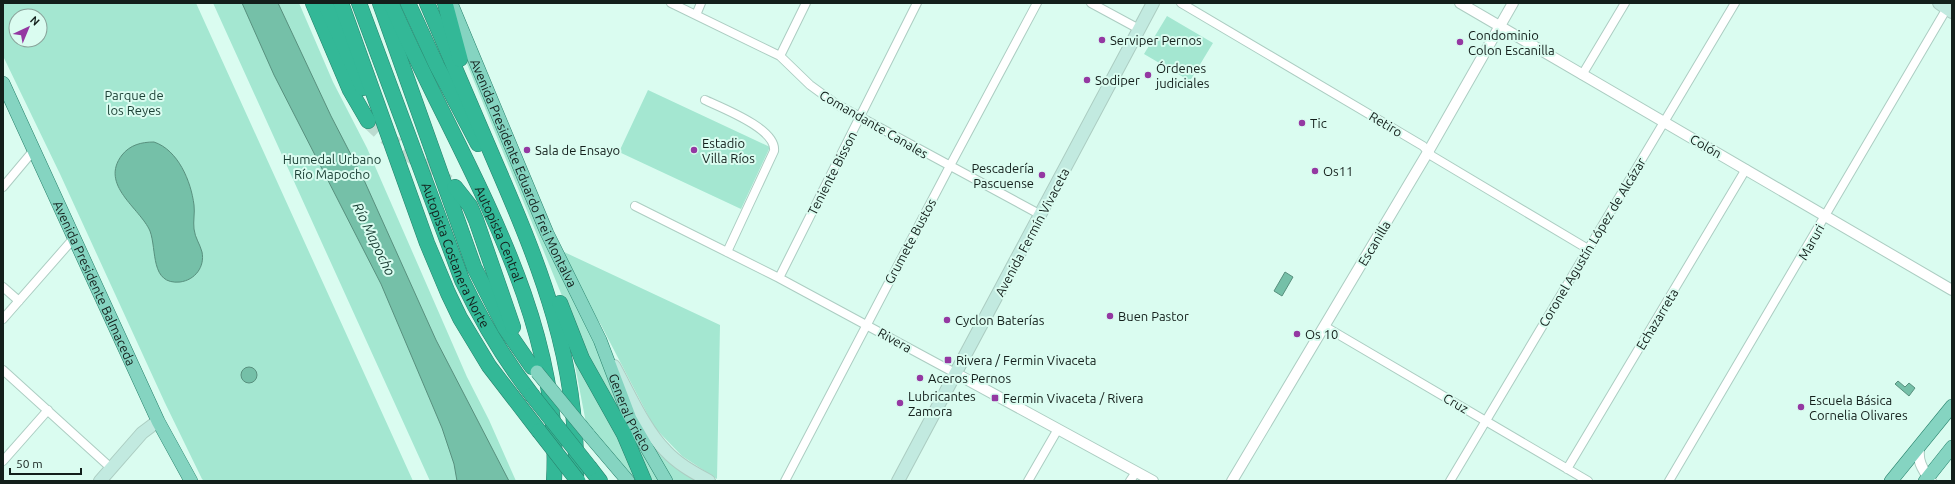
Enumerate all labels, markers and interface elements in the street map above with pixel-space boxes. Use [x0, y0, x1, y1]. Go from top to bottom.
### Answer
north arrow [8, 8, 48, 48]
text: N [28, 14, 42, 28]
place label: Condominio Colon Escanilla [1468, 28, 1555, 57]
place label: Serviper Pernos [1110, 33, 1202, 47]
marker: Serviper Pernos [1097, 35, 1107, 45]
marker: Condominio Colon Escanilla [1455, 37, 1465, 47]
street label: Avenida Presidente Eduardo Frei Montalva [468, 57, 580, 289]
place label: Órdenes judiciales [1155, 61, 1210, 90]
marker: Órdenes judiciales [1143, 70, 1153, 80]
place label: Sodiper [1095, 73, 1140, 87]
marker: Sodiper [1082, 75, 1092, 85]
street label: Comandante Canales [817, 87, 931, 161]
park label: Parque de los Reyes [104, 88, 164, 117]
street label: Retiro [1367, 109, 1405, 139]
place label: Tic [1310, 116, 1327, 130]
marker: Tic [1297, 118, 1307, 128]
street label: Teniente Bisson [805, 129, 859, 217]
street label: Colón [1688, 131, 1724, 161]
place label: Estadio Villa Ríos [702, 136, 755, 165]
place label: Sala de Ensayo [535, 143, 620, 157]
marker: Sala de Ensayo [522, 145, 532, 155]
marker: Estadio Villa Ríos [689, 145, 699, 155]
park label: Humedal Urbano Río Mapocho [283, 152, 381, 181]
street label: Coronel Agustín López de Alcázar [1536, 155, 1648, 329]
place label: Pescadería Pascuense [971, 161, 1034, 190]
place label: Os11 [1323, 164, 1353, 178]
street label: Avenida Fermín Vivaceta [992, 166, 1072, 298]
marker: Os11 [1310, 166, 1320, 176]
marker: Pescadería Pascuense [1037, 170, 1047, 180]
street label: Autopista Costanera Norte [419, 180, 492, 330]
street label: Autopista Central [473, 184, 526, 284]
street label: Grumete Bustos [882, 196, 938, 286]
street label: Avenida Presidente Balmaceda [51, 198, 139, 368]
water label: Río Mapocho [349, 200, 399, 278]
street label: Escanilla [1355, 218, 1393, 268]
street label: Maruri [1795, 222, 1827, 262]
street label: Echazarreta [1633, 286, 1681, 352]
place label: Buen Pastor [1118, 309, 1189, 323]
marker: Buen Pastor [1105, 311, 1115, 321]
place label: Cyclon Baterías [955, 313, 1045, 327]
marker: Cyclon Baterías [942, 315, 952, 325]
street label: Rivera [876, 325, 914, 355]
place label: Os 10 [1305, 327, 1338, 341]
marker: Os 10 [1292, 329, 1302, 339]
place label: Rivera / Fermin Vivaceta [956, 353, 1097, 367]
marker: Rivera / Fermin Vivaceta [943, 355, 953, 365]
street label: General Prieto [606, 371, 654, 454]
place label: Aceros Pernos [928, 371, 1011, 385]
marker: Aceros Pernos [915, 373, 925, 383]
place label: Lubricantes Zamora [908, 389, 976, 418]
street label: Cruz [1441, 390, 1471, 416]
place label: Fermin Vivaceta / Rivera [1003, 391, 1144, 405]
marker: Fermin Vivaceta / Rivera [990, 393, 1000, 403]
place label: Escuela Básica Cornelia Olivares [1809, 393, 1908, 422]
marker: Lubricantes Zamora [895, 398, 905, 408]
marker: Escuela Básica Cornelia Olivares [1796, 402, 1806, 412]
scale bar [10, 450, 81, 476]
text: 50 m [16, 457, 43, 470]

